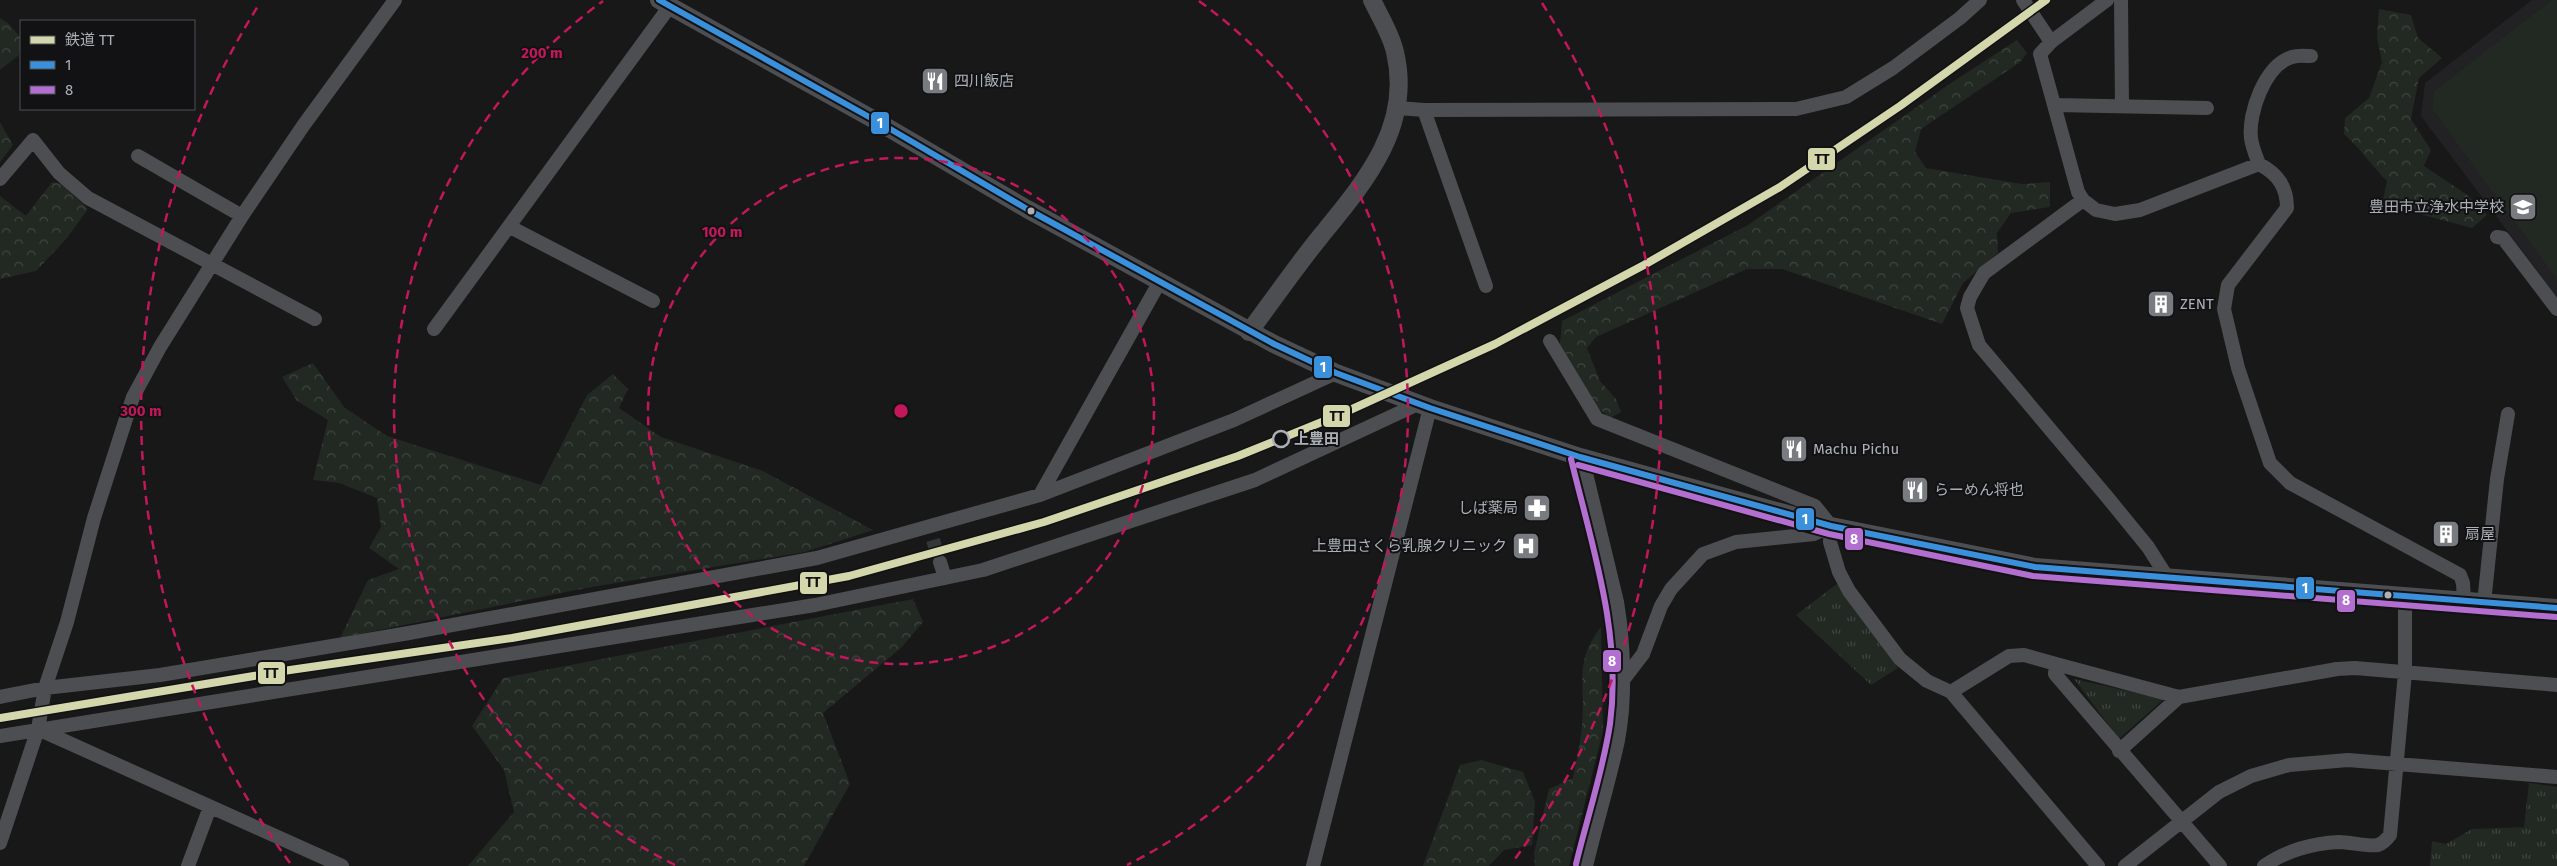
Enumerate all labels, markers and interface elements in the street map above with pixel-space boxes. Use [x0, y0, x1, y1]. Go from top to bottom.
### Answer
legend [20, 20, 195, 110]
text: 鉄道 TT [65, 31, 115, 49]
text: 200 m [521, 44, 563, 62]
text: 1 [65, 56, 72, 74]
restaurant icon: 四川飯店 [920, 66, 950, 96]
place label: 四川飯店 [954, 72, 1014, 90]
text: 8 [65, 81, 73, 99]
line badge: 1 [870, 111, 890, 135]
text: 1 [877, 115, 883, 132]
line badge: TT [1807, 147, 1836, 171]
text: TT [1814, 151, 1830, 168]
school or university icon: 豊田市立浄水中学校 [2508, 192, 2538, 222]
place label: 豊田市立浄水中学校 [2369, 198, 2504, 216]
unlabelled marker [1026, 206, 1036, 216]
text: 100 m [702, 223, 742, 241]
building icon: ZENT [2146, 289, 2176, 319]
place label: ZENT [2180, 295, 2214, 313]
line badge: 1 [1313, 355, 1333, 379]
text: 1 [1320, 359, 1326, 376]
text: 300 m [119, 402, 162, 420]
centre of rings [892, 402, 910, 420]
line badge: TT [1322, 404, 1351, 428]
text: TT [1329, 408, 1345, 425]
marker: 上豊田 [1272, 430, 1290, 448]
place label: 上豊田 [1294, 430, 1339, 448]
restaurant icon: Machu Pichu [1779, 434, 1809, 464]
place label: Machu Pichu [1813, 440, 1899, 458]
restaurant icon: らーめん将也 [1900, 475, 1930, 505]
place label: らーめん将也 [1934, 481, 2024, 499]
pharmacy icon: しば薬局 [1522, 493, 1552, 523]
place label: しば薬局 [1458, 499, 1518, 517]
line badge: 1 [1795, 507, 1815, 531]
text: 1 [1802, 511, 1808, 528]
building icon: 扇屋 [2431, 519, 2461, 549]
place label: 扇屋 [2465, 525, 2495, 543]
line badge: 8 [1844, 527, 1864, 551]
hospital icon: 上豊田さくら乳腺クリニック [1511, 531, 1541, 561]
text: 8 [1850, 531, 1858, 548]
place label: 上豊田さくら乳腺クリニック [1312, 537, 1507, 555]
line badge: TT [799, 571, 828, 595]
text: TT [805, 574, 821, 591]
line badge: 1 [2295, 576, 2315, 600]
text: 1 [2302, 580, 2308, 597]
line badge: 8 [2336, 589, 2356, 613]
unlabelled marker [2383, 590, 2393, 600]
text: 8 [2342, 592, 2350, 609]
line badge: 8 [1602, 649, 1622, 673]
text: 8 [1608, 653, 1616, 670]
line badge: TT [257, 661, 286, 685]
text: TT [263, 665, 279, 682]

